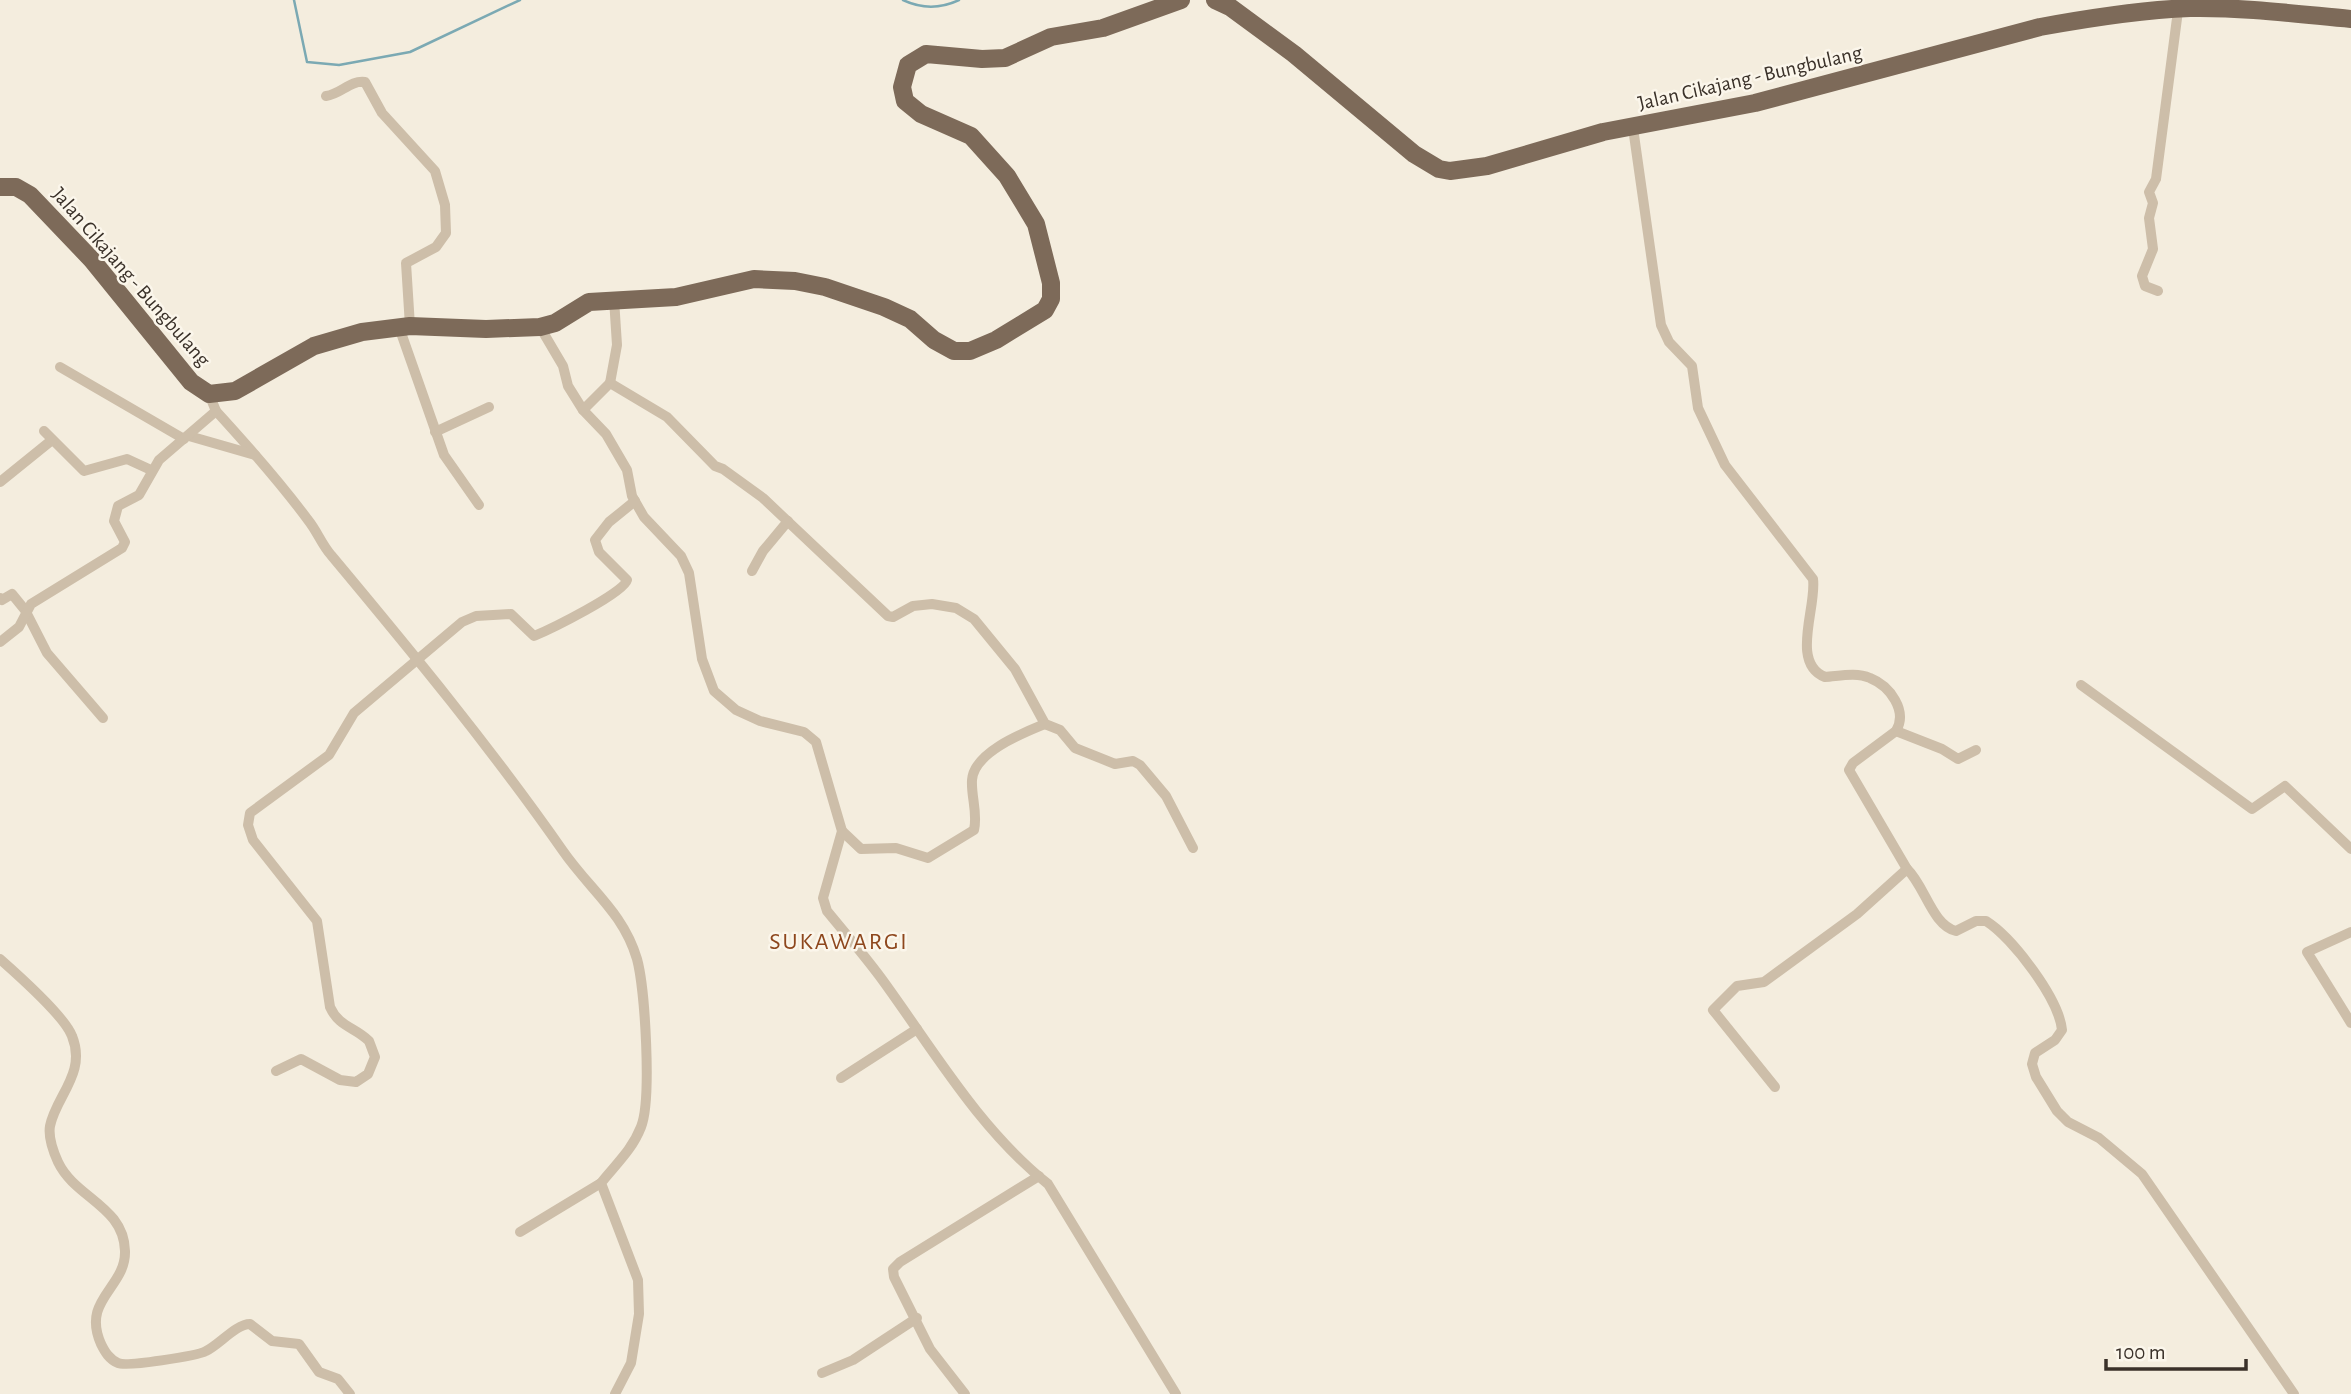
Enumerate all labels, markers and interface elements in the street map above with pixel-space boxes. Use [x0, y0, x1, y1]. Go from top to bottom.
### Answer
street label: Jalan Cikajang - Bungbulang [1636, 42, 1865, 114]
street label: Jalan Cikajang - Bungbulang [48, 184, 215, 371]
district label: SUKAWARGI [769, 930, 909, 954]
scale bar [2106, 1328, 2246, 1372]
text: 100 m [2116, 1342, 2166, 1363]

